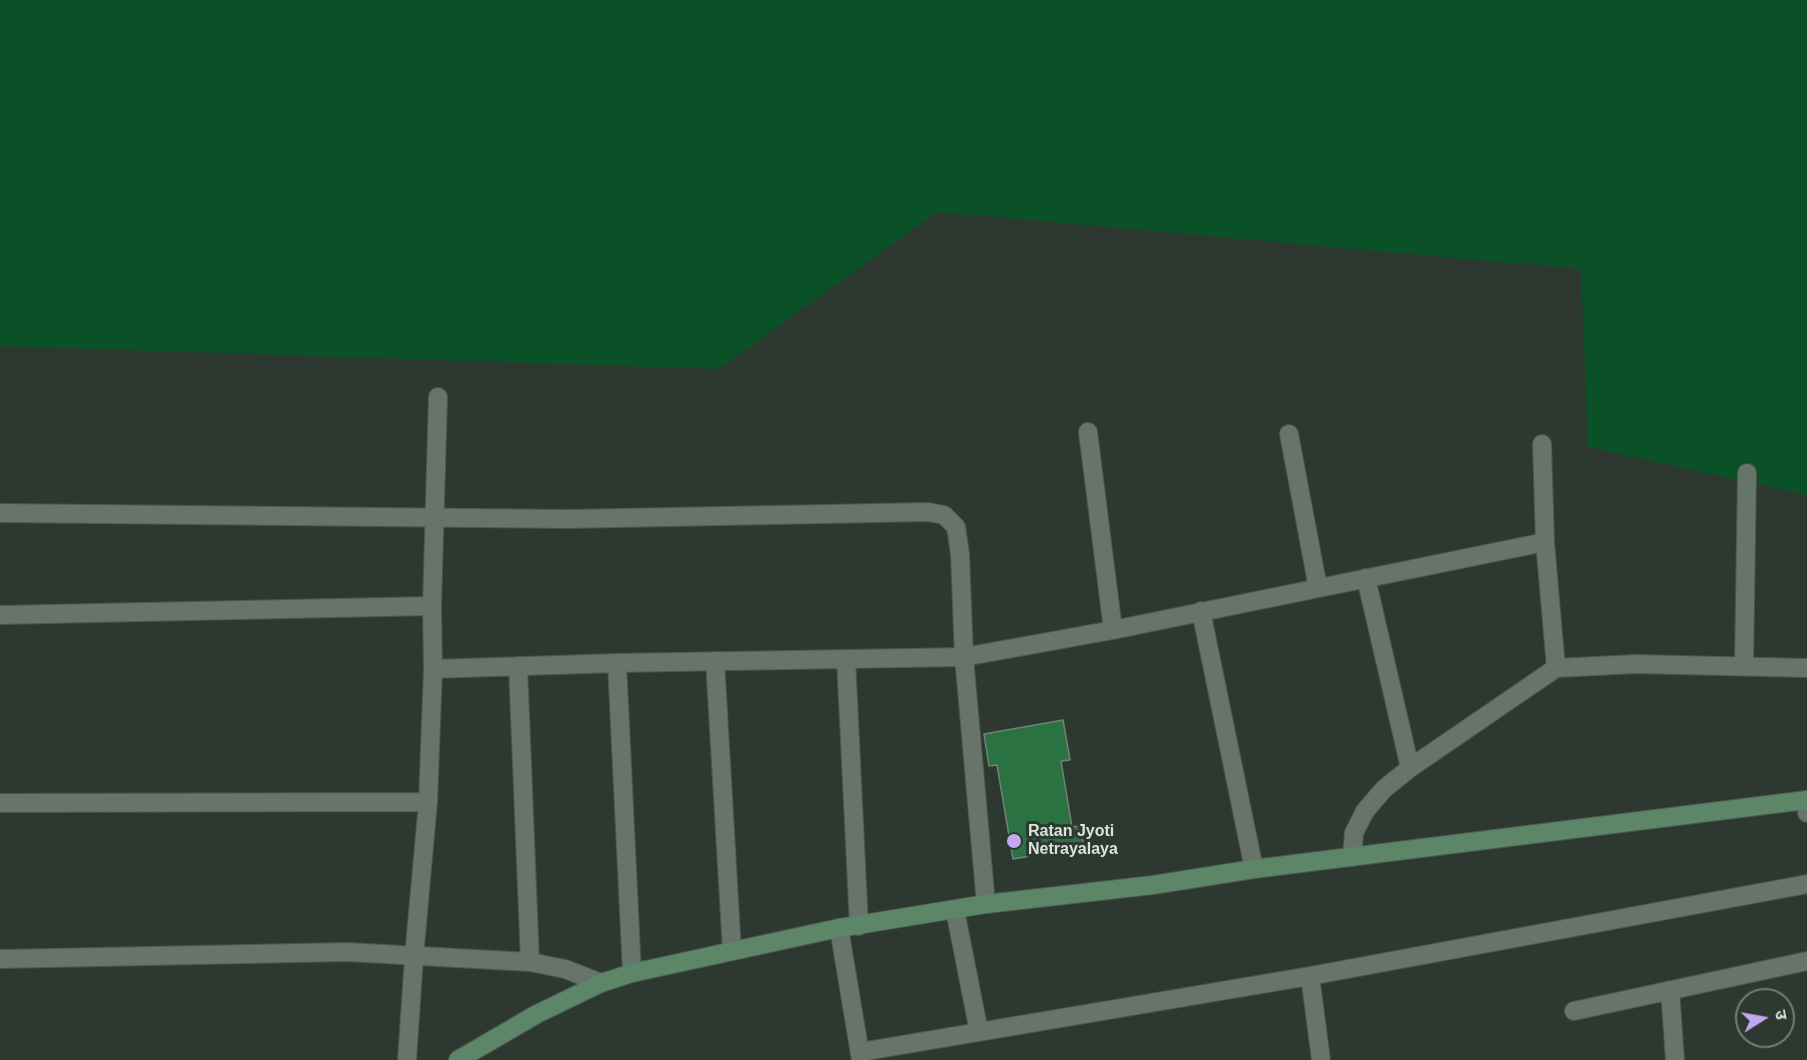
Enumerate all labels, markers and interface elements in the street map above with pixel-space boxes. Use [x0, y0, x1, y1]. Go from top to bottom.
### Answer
place label: Ratan Jyoti Netrayalaya [1028, 822, 1118, 860]
marker: Ratan Jyoti Netrayalaya [1005, 832, 1023, 850]
north arrow [1735, 988, 1795, 1048]
text: उ [1772, 1009, 1790, 1021]

